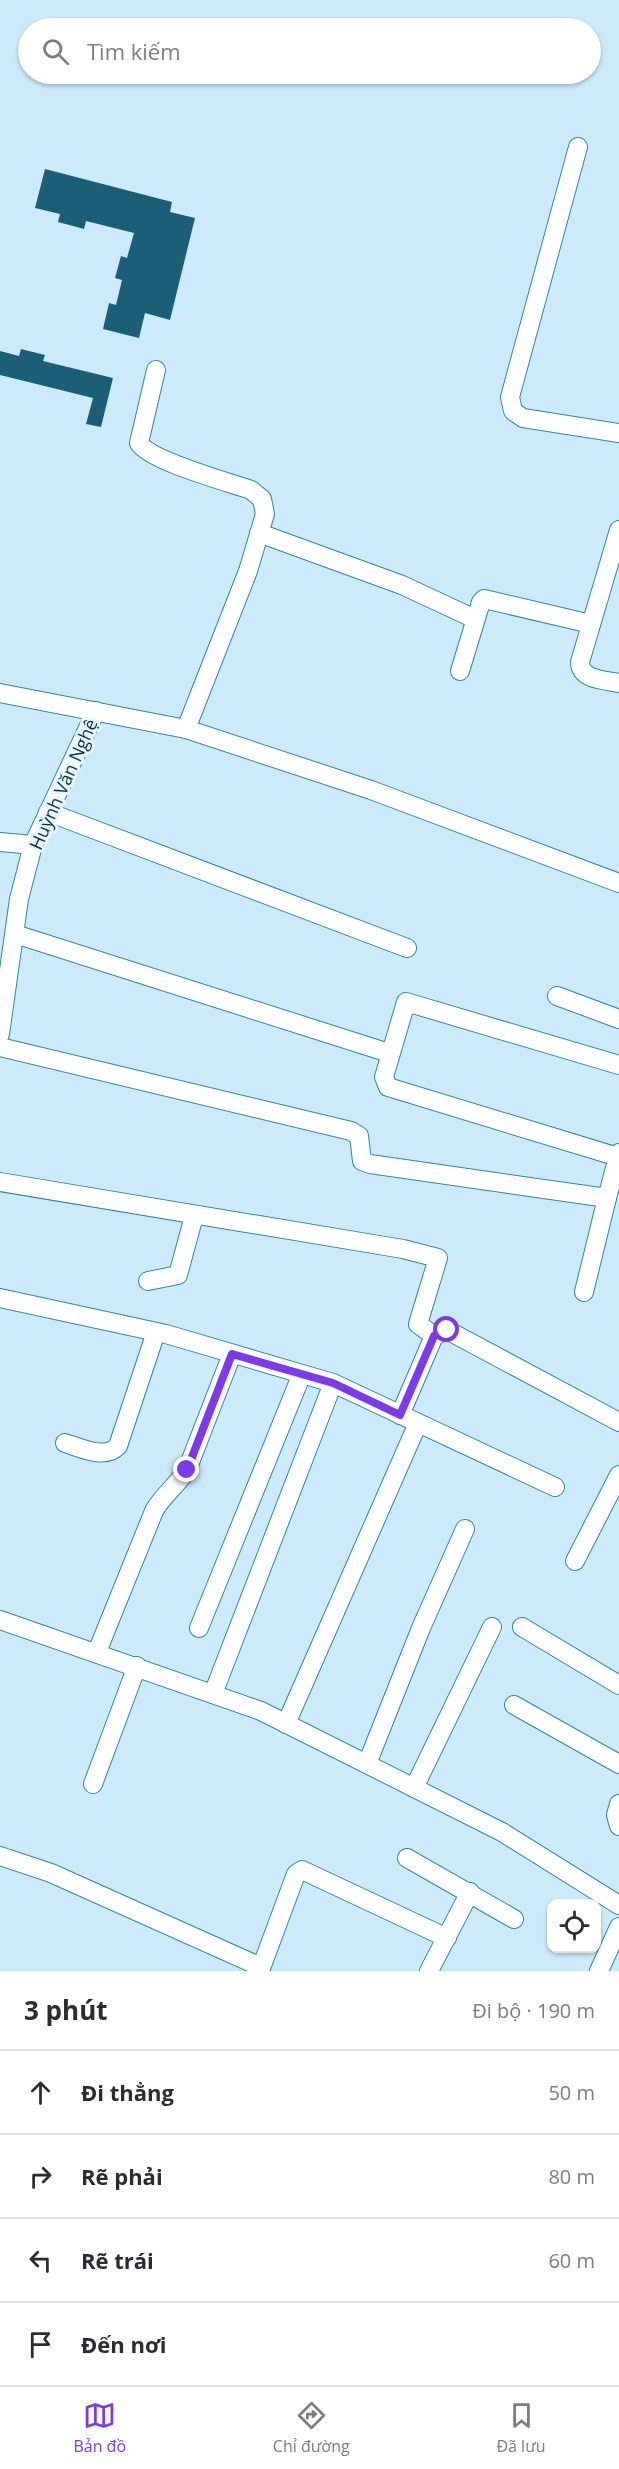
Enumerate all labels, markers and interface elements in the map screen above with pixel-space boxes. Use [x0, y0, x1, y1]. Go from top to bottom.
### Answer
search box [18, 18, 601, 84]
icon: search [39, 35, 72, 68]
text: Tìm kiếm [87, 36, 181, 66]
street label: Huỳnh Văn Nghệ [23, 715, 103, 853]
route start [433, 1316, 459, 1342]
route end [173, 1456, 199, 1482]
map controls [547, 1899, 601, 1953]
button: locate [547, 1899, 601, 1953]
text: 3 phút [24, 1992, 108, 2028]
text: Đi bộ · 190 m [472, 1997, 595, 2024]
icon: ahead [24, 2076, 57, 2109]
text: Đi thẳng [81, 2077, 174, 2107]
text: 50 m [548, 2079, 595, 2106]
icon: right [24, 2160, 57, 2193]
text: Rẽ phải [81, 2161, 163, 2191]
text: 80 m [548, 2163, 595, 2190]
icon: left [24, 2244, 57, 2277]
text: Rẽ trái [81, 2245, 154, 2275]
text: 60 m [548, 2247, 595, 2274]
icon: arrive [24, 2328, 57, 2361]
text: Đến nơi [81, 2329, 167, 2359]
tab: Bản đồ [73, 2399, 126, 2457]
tab: Chỉ đường [273, 2399, 350, 2457]
tab: Đã lưu [496, 2399, 546, 2457]

